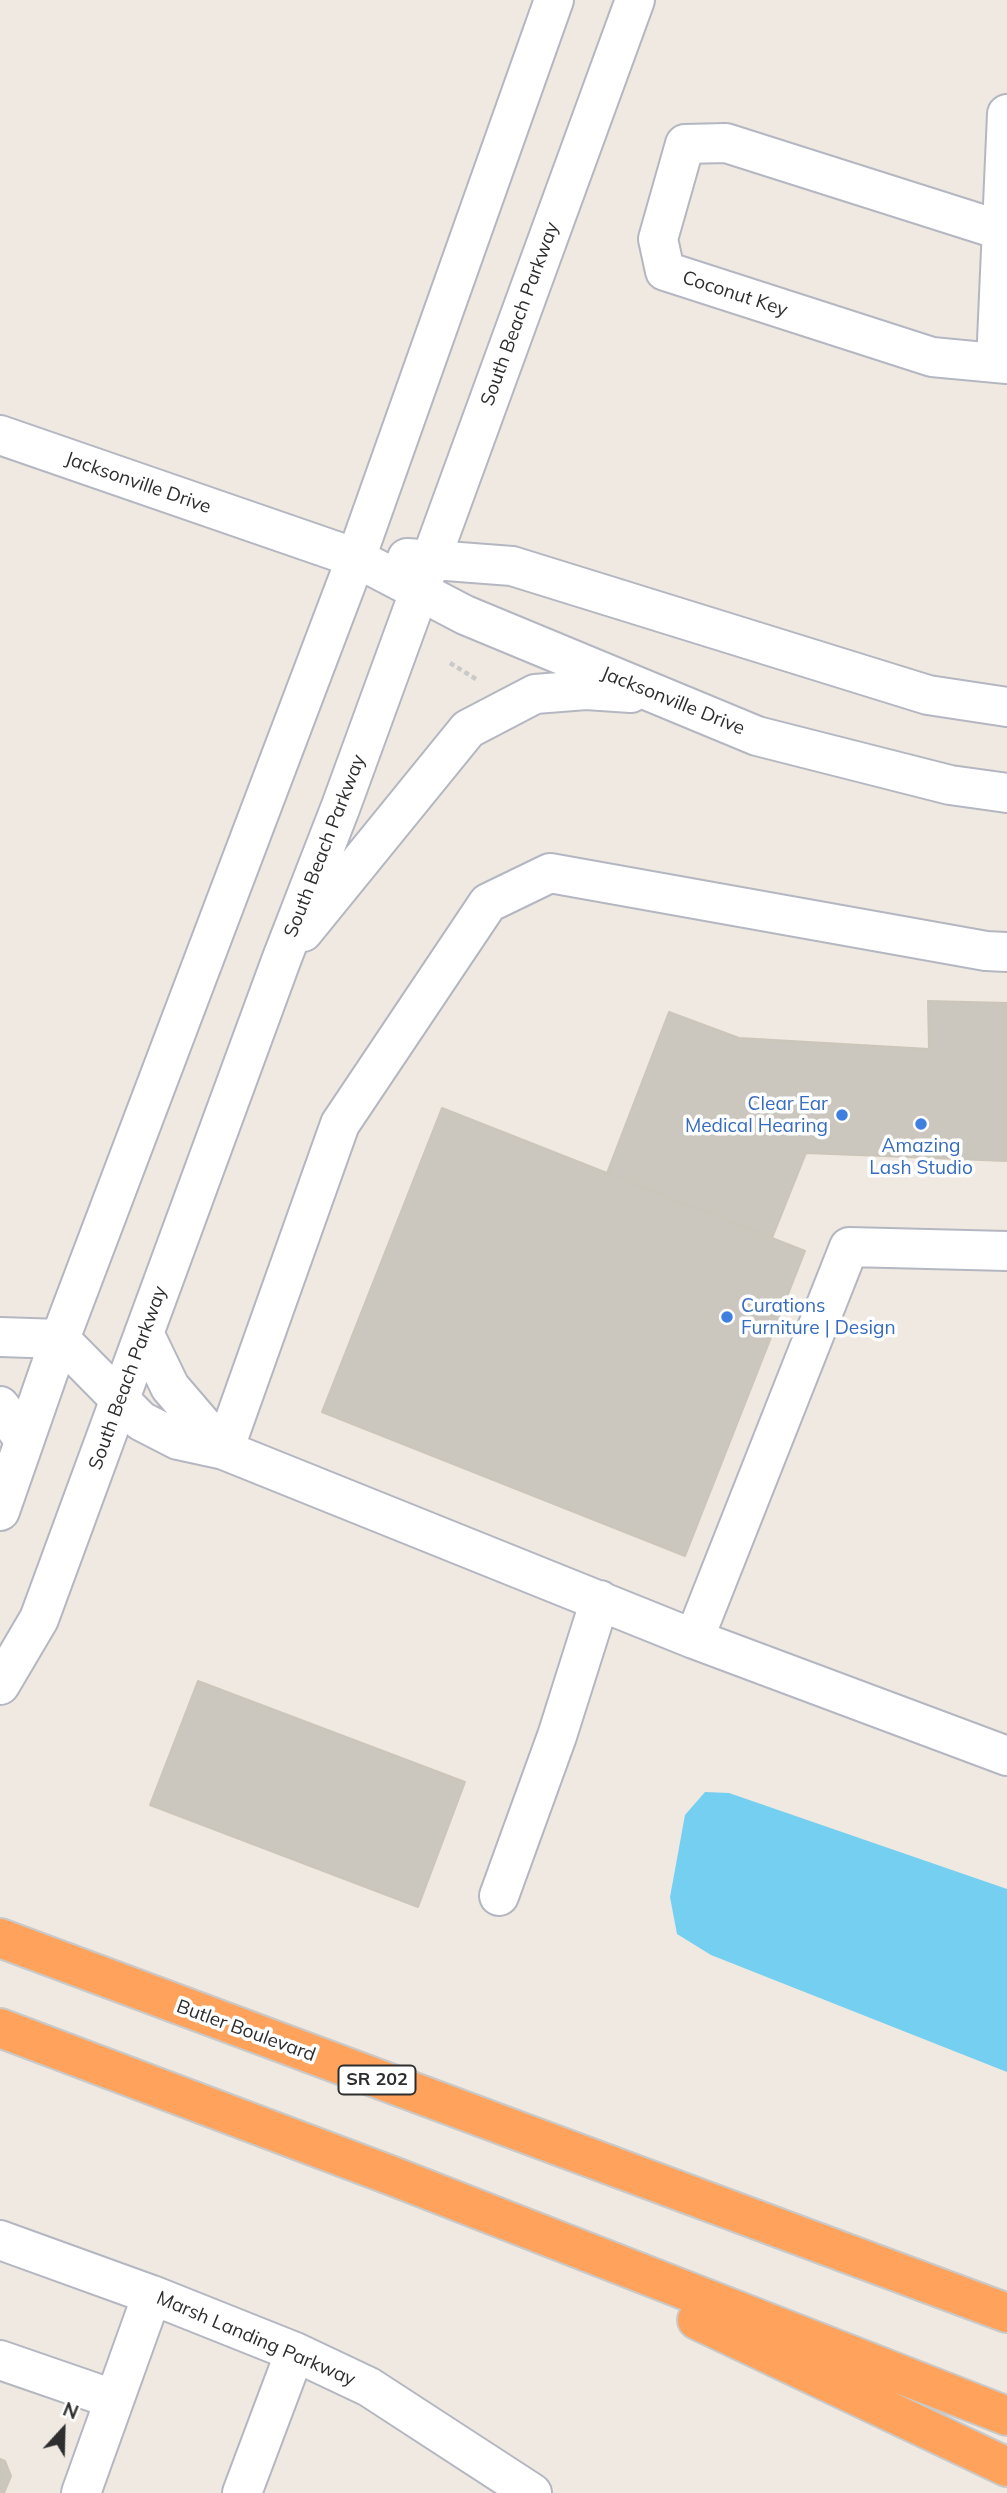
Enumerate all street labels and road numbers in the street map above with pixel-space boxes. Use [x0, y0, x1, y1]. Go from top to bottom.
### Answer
street label: South Beach Parkway [476, 219, 564, 409]
street label: Coconut Key [680, 266, 790, 322]
street label: Jacksonville Drive [62, 447, 214, 519]
street label: Jacksonville Drive [598, 662, 748, 740]
street label: South Beach Parkway [280, 751, 370, 941]
street label: South Beach Parkway [84, 1283, 172, 1473]
street label: Butler Boulevard [173, 1995, 319, 2067]
road number: SR 202 [338, 2066, 416, 2094]
street label: Marsh Landing Parkway [153, 2287, 359, 2391]

